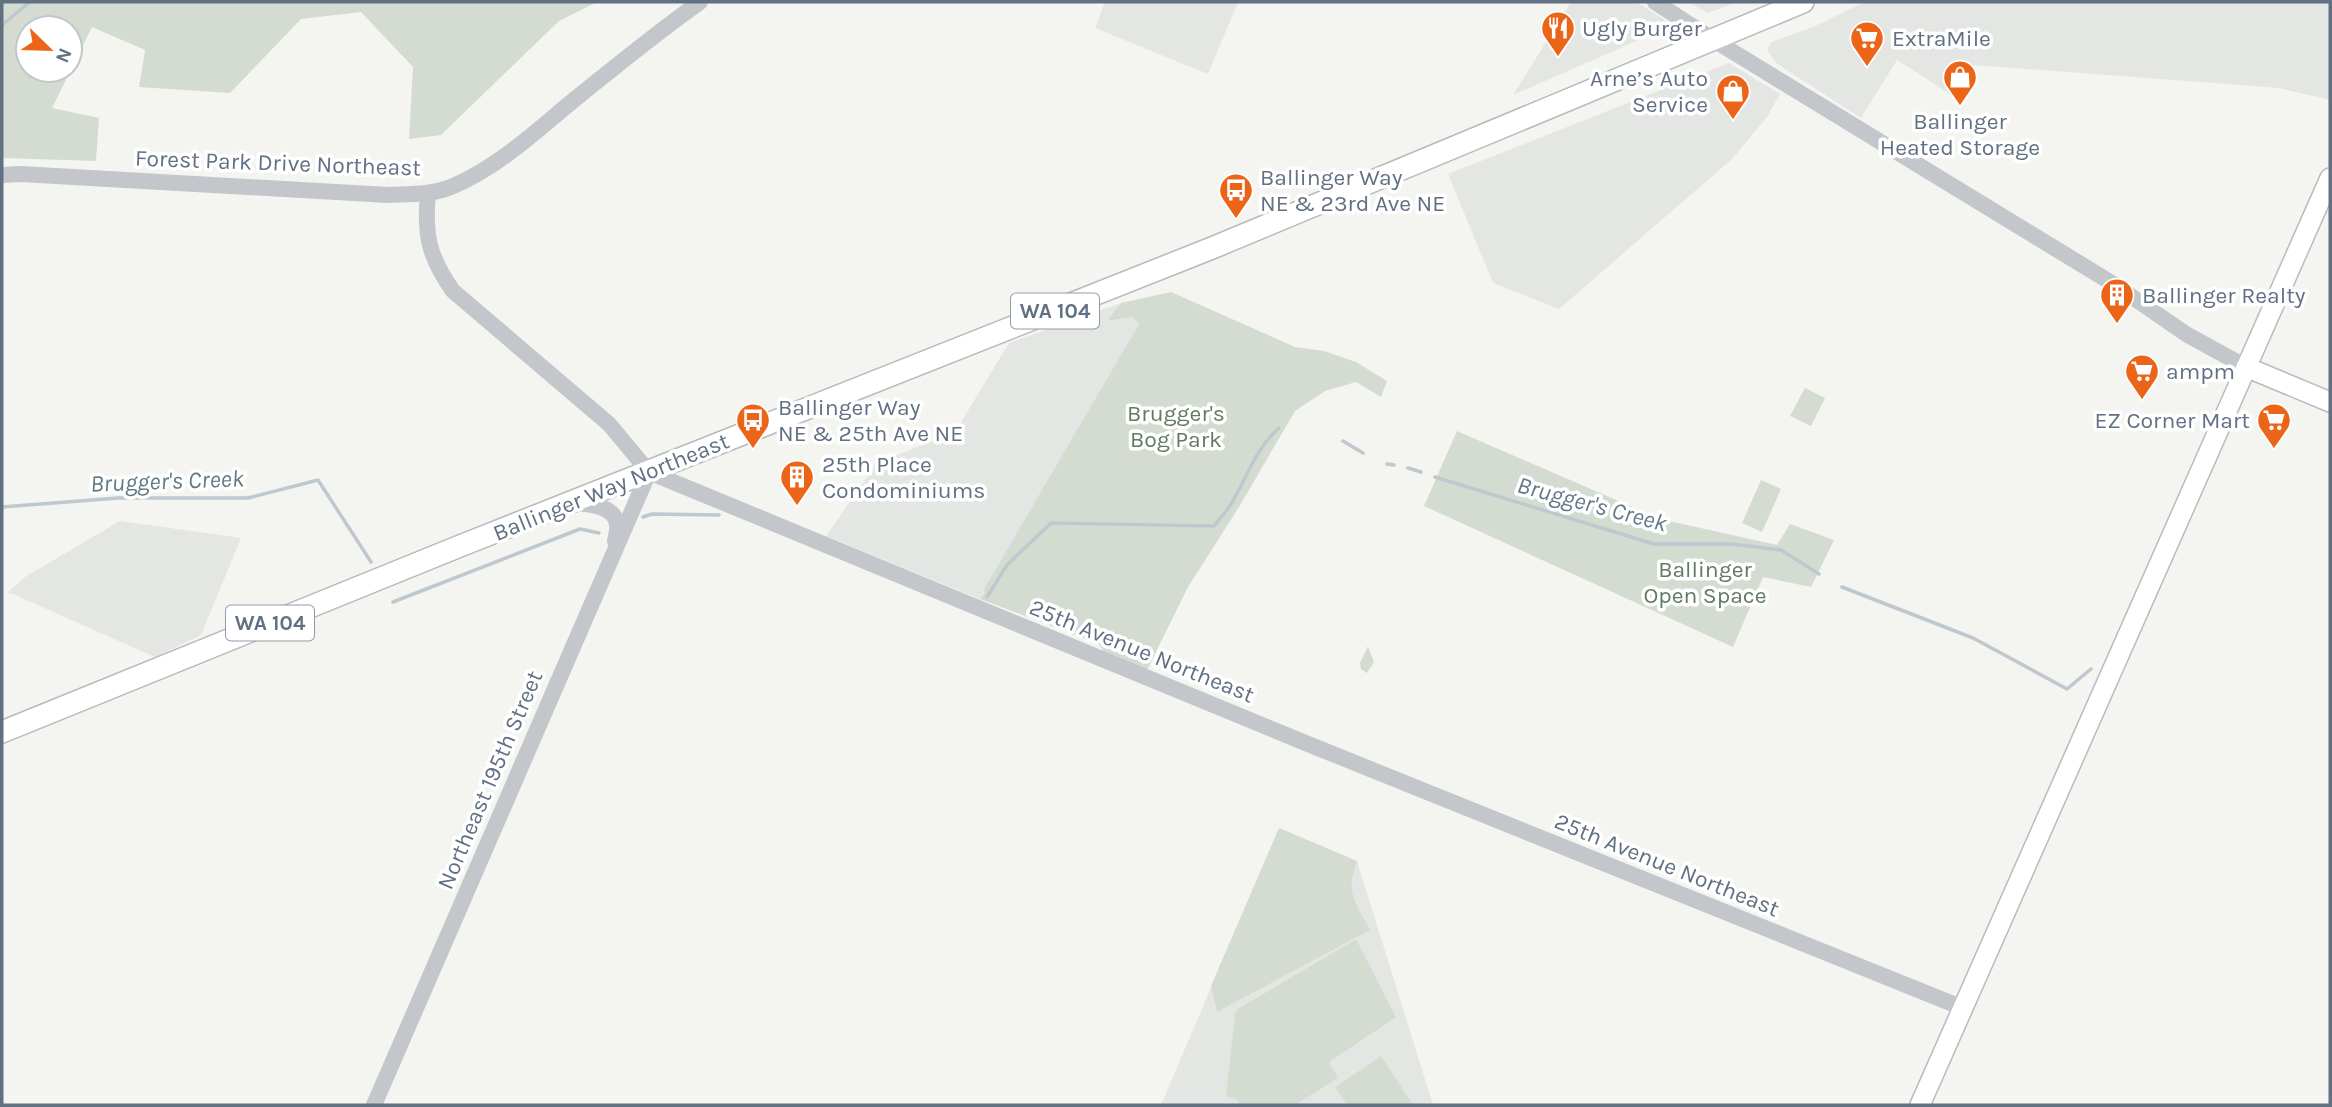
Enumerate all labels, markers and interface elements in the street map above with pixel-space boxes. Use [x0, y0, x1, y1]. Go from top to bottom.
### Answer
restaurant icon: Ugly Burger [1539, 9, 1577, 58]
north arrow [14, 14, 84, 84]
place label: Ugly Burger [1582, 15, 1703, 42]
supermarket icon: ExtraMile [1848, 19, 1886, 68]
place label: ExtraMile [1892, 25, 1991, 52]
text: N [51, 45, 77, 66]
shop icon: Ballinger Heated Storage [1941, 58, 1979, 107]
place label: Arne’s Auto Service [1590, 65, 1708, 118]
shop icon: Arne’s Auto Service [1714, 72, 1752, 121]
place label: Ballinger Heated Storage [1880, 108, 2040, 161]
street label: Forest Park Drive Northeast [135, 145, 422, 181]
place label: Ballinger Way NE & 23rd Ave NE [1260, 164, 1445, 217]
bus stop icon: Ballinger Way NE & 23rd Ave NE [1217, 171, 1255, 220]
building icon: Ballinger Realty [2098, 276, 2136, 325]
place label: Ballinger Realty [2142, 282, 2306, 309]
road number: WA 104 [1011, 294, 1099, 328]
supermarket icon: ampm [2123, 352, 2161, 401]
place label: ampm [2166, 358, 2235, 385]
place label: Ballinger Way NE & 25th Ave NE [778, 394, 963, 447]
park label: Brugger's Bog Park [1127, 400, 1225, 453]
bus stop icon: Ballinger Way NE & 25th Ave NE [734, 401, 772, 450]
supermarket icon: EZ Corner Mart [2255, 401, 2293, 450]
place label: EZ Corner Mart [2094, 407, 2250, 434]
street label: Ballinger Way Northeast [489, 427, 733, 547]
place label: 25th Place Condominiums [822, 451, 985, 504]
building icon: 25th Place Condominiums [778, 458, 816, 507]
water label: Brugger's Creek [90, 464, 245, 498]
water label: Brugger's Creek [1514, 471, 1671, 538]
park label: Ballinger Open Space [1643, 556, 1767, 609]
street label: 25th Avenue Northeast [1026, 594, 1259, 709]
road number: WA 104 [226, 606, 314, 640]
street label: Northeast 195th Street [432, 666, 548, 893]
street label: 25th Avenue Northeast [1551, 808, 1784, 923]

